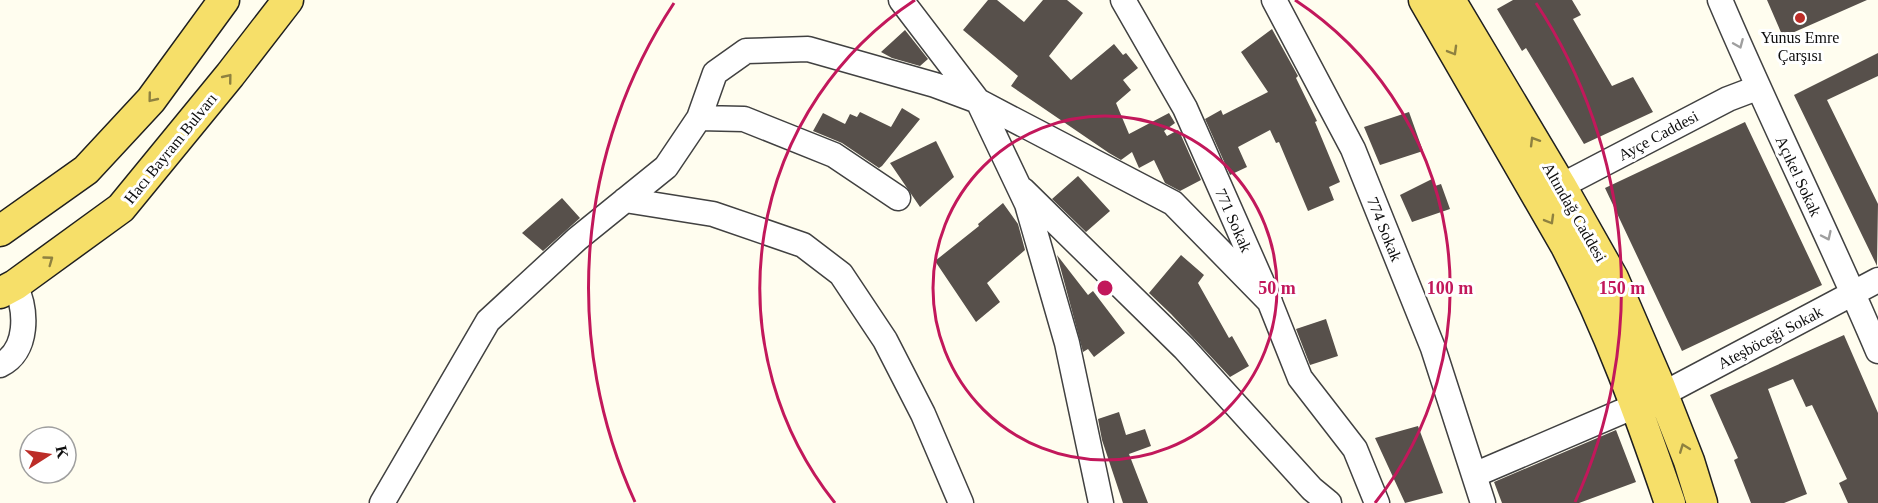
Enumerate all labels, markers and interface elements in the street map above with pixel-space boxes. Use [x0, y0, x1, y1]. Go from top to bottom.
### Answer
marker: Yunus Emre Çarşısı [1793, 11, 1807, 25]
place label: Yunus Emre Çarşısı [1761, 29, 1839, 65]
one-way arrow [1732, 38, 1744, 49]
one-way arrow [1446, 45, 1457, 55]
one-way arrow [221, 74, 232, 85]
street label: Hacı Bayram Bulvarı [121, 89, 221, 207]
one-way arrow [149, 91, 160, 102]
street label: Ayçe Caddesi [1615, 107, 1702, 164]
street label: Açıkel Sokak [1772, 133, 1825, 219]
one-way arrow [1529, 137, 1541, 147]
street label: Altındağ Caddesi [1538, 160, 1610, 266]
street label: 771 Sokak [1212, 186, 1255, 255]
street label: 774 Sokak [1364, 194, 1405, 264]
one-way arrow [1543, 214, 1555, 224]
one-way arrow [1819, 229, 1831, 240]
one-way arrow [42, 256, 53, 267]
centre of rings [1095, 278, 1115, 298]
text: 50 m [1258, 278, 1296, 298]
text: 100 m [1427, 278, 1473, 298]
text: 150 m [1599, 278, 1645, 298]
street label: Ateşböceği Sokak [1715, 303, 1826, 373]
north arrow [18, 425, 78, 485]
one-way arrow [1679, 443, 1691, 454]
text: K [53, 444, 72, 460]

